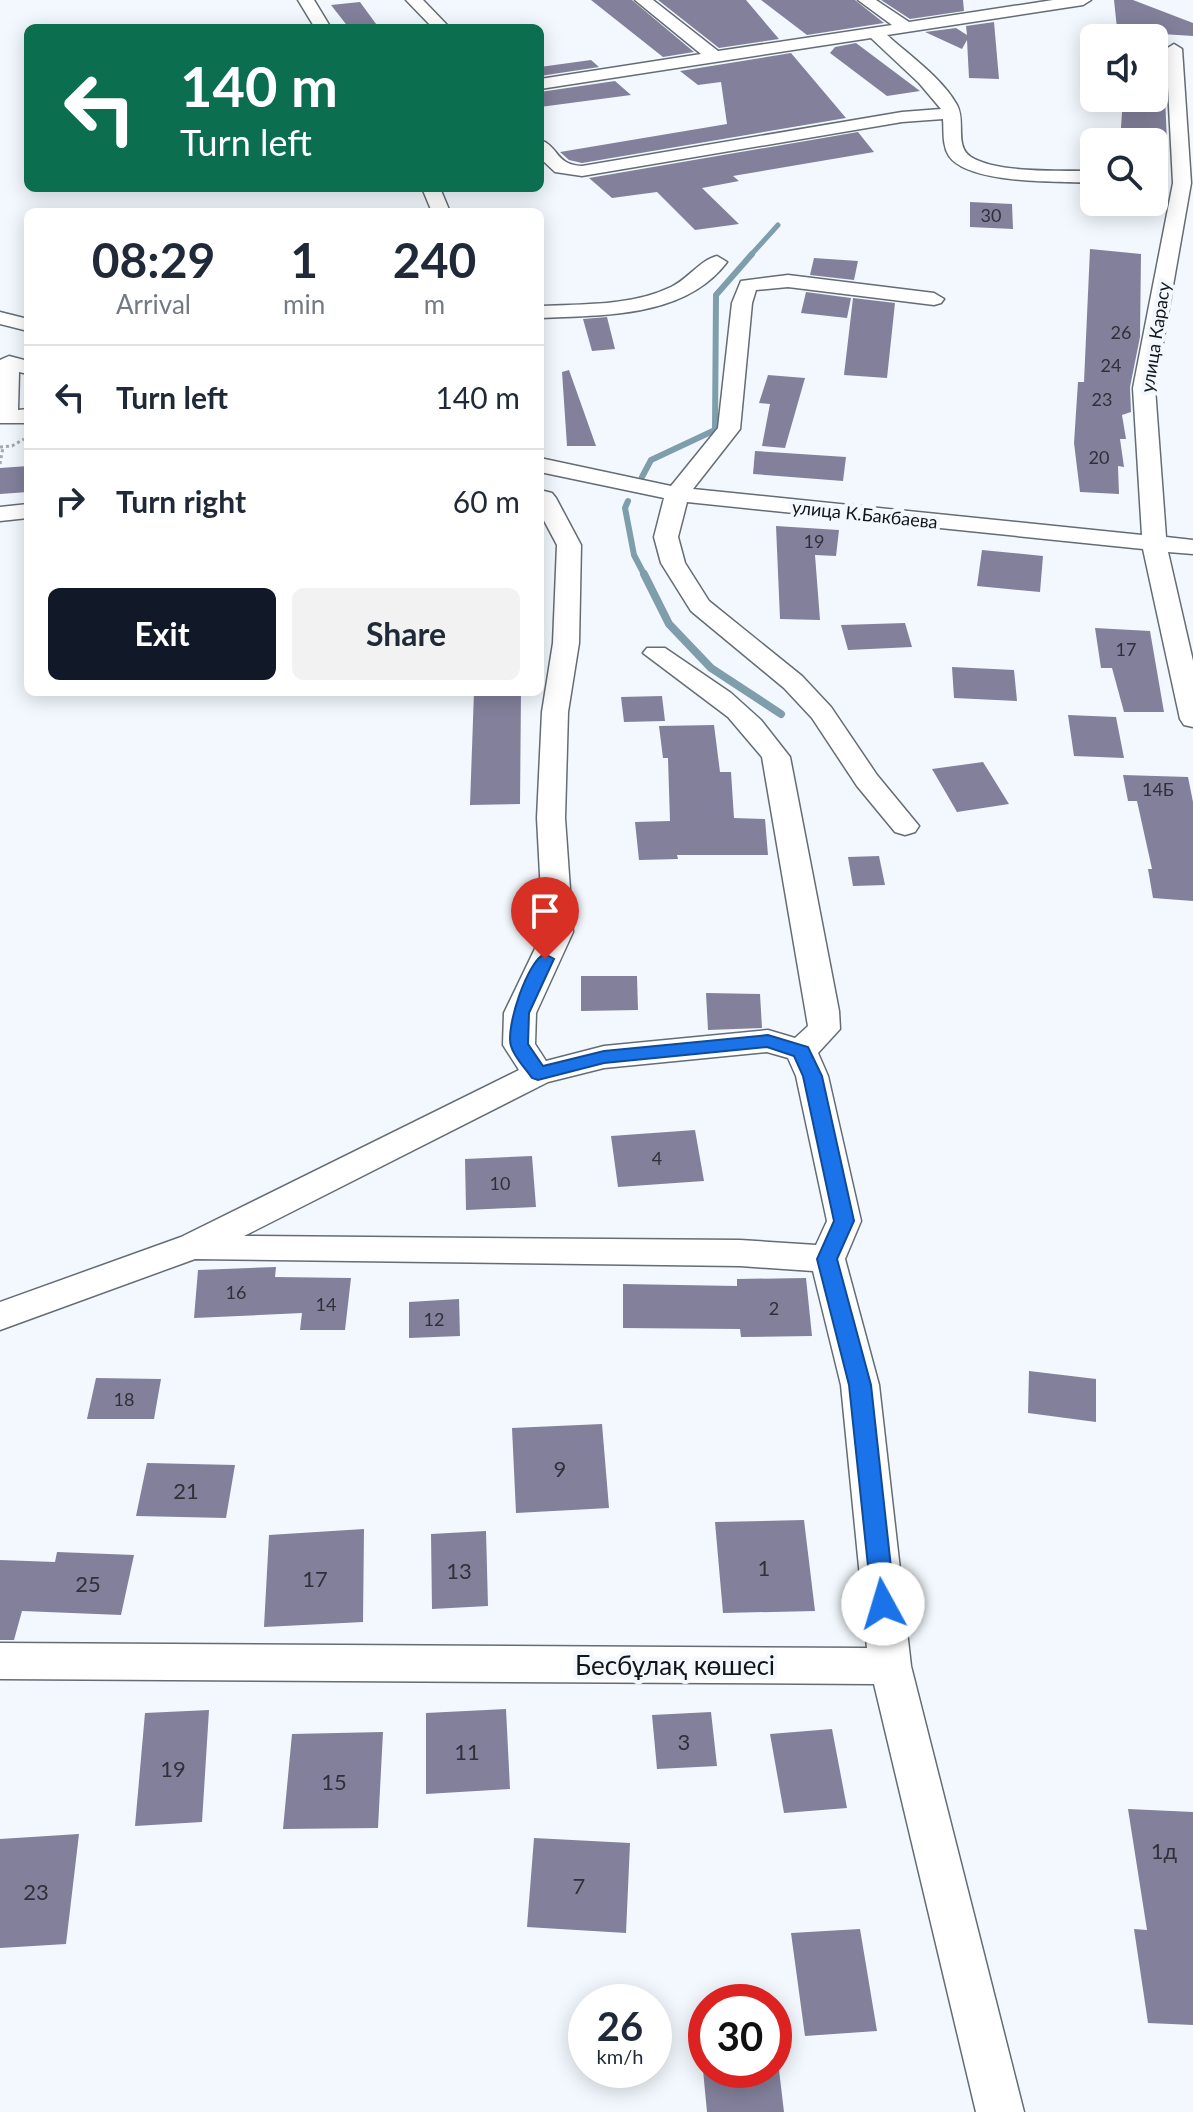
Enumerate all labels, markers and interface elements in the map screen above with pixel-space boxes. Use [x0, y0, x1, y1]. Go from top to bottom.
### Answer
map controls [1080, 24, 1168, 216]
button: sound [1080, 24, 1168, 112]
text: 140 m [180, 52, 338, 119]
icon: left [48, 56, 152, 160]
text: Turn left [180, 120, 312, 164]
button: search [1080, 128, 1168, 216]
house number: 30 [981, 204, 1001, 226]
text: 08:29 [92, 231, 215, 288]
text: 1 [290, 231, 318, 288]
text: 240 [393, 231, 476, 288]
street label: улица Карасу [1135, 279, 1175, 394]
text: Arrival [116, 288, 191, 320]
text: min [283, 288, 325, 320]
text: m [424, 288, 445, 320]
house number: 26 [1111, 321, 1131, 343]
house number: 24 [1101, 354, 1121, 376]
icon: left [48, 375, 92, 419]
text: Turn left [116, 379, 228, 415]
text: 140 m [435, 379, 520, 415]
house number: 23 [1092, 388, 1112, 410]
house number: 20 [1089, 446, 1109, 468]
icon: right [48, 479, 92, 523]
text: Turn right [116, 483, 246, 519]
text: 60 m [453, 483, 520, 519]
street label: улица К.Бакбаева [791, 495, 939, 533]
house number: 19 [804, 530, 824, 552]
button: Exit [48, 588, 276, 680]
button: Share [292, 588, 520, 680]
house number: 17 [1116, 638, 1136, 660]
house number: 14Б [1142, 778, 1174, 800]
pin [511, 877, 579, 959]
icon: arrive [523, 889, 567, 933]
house number: 4 [652, 1147, 662, 1169]
house number: 10 [490, 1172, 510, 1194]
house number: 16 [226, 1281, 246, 1303]
house number: 14 [316, 1293, 336, 1315]
house number: 2 [769, 1297, 779, 1319]
house number: 12 [424, 1308, 444, 1330]
house number: 18 [114, 1388, 134, 1410]
house number: 9 [554, 1455, 566, 1482]
house number: 21 [173, 1477, 199, 1504]
house number: 1 [758, 1554, 770, 1581]
house number: 13 [446, 1557, 472, 1584]
position arrow [841, 1562, 925, 1646]
house number: 17 [302, 1565, 328, 1592]
house number: 25 [75, 1570, 101, 1597]
street label: Бесбұлақ көшесі [575, 1649, 775, 1681]
house number: 3 [678, 1728, 690, 1755]
house number: 11 [454, 1738, 480, 1765]
house number: 19 [160, 1755, 186, 1782]
house number: 15 [321, 1768, 347, 1795]
house number: 1д [1151, 1837, 1178, 1864]
house number: 7 [573, 1872, 585, 1899]
house number: 23 [23, 1878, 49, 1905]
speed limit sign: 30 [688, 1984, 792, 2088]
text: 26 [597, 2002, 643, 2050]
text: km/h [597, 2044, 643, 2068]

